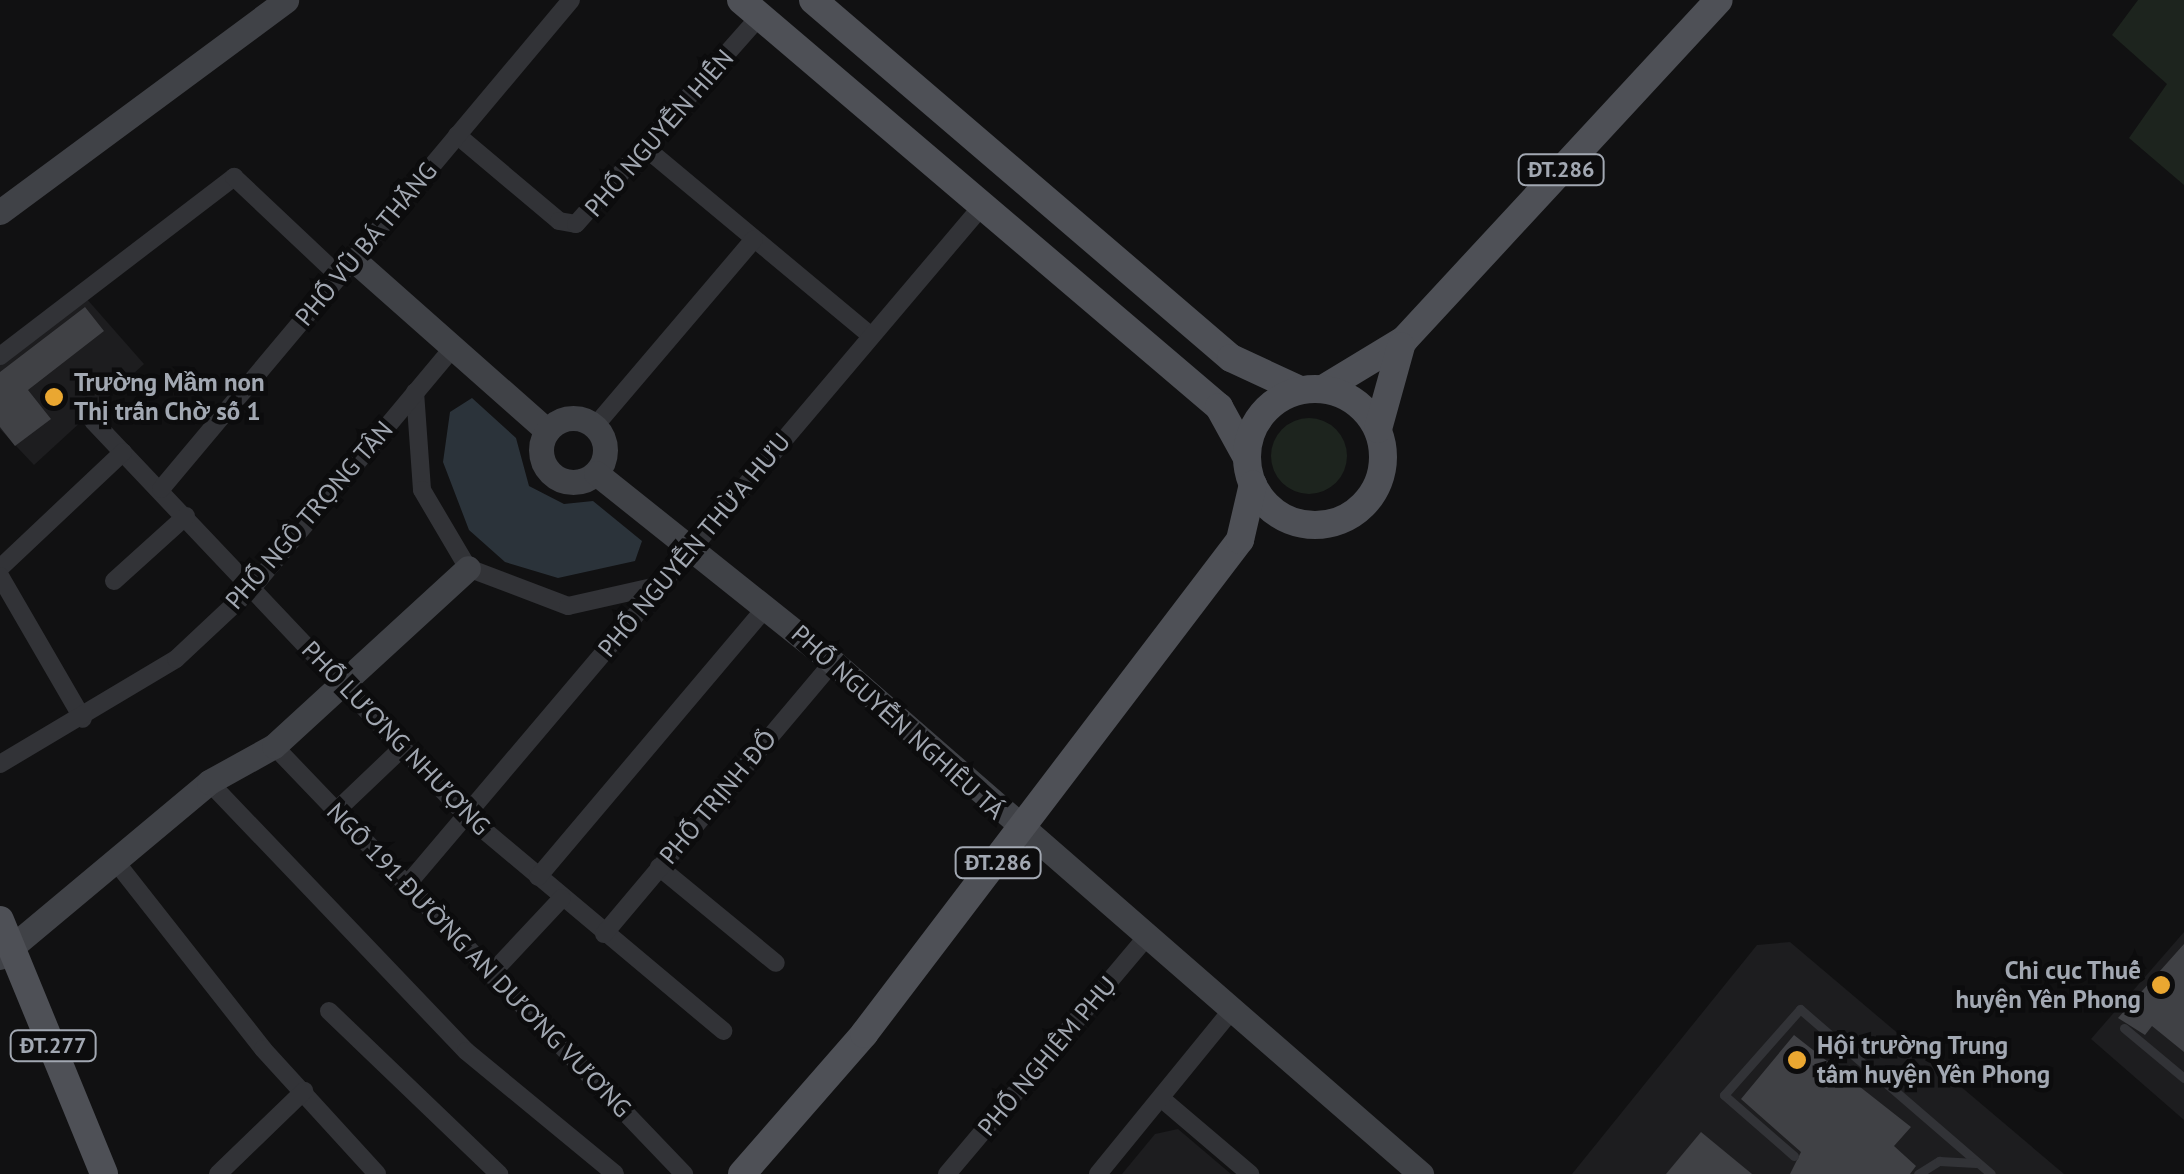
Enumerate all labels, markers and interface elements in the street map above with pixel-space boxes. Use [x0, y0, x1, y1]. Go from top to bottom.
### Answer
street label: PHỐ NGUYỄN HIẾN [578, 43, 740, 223]
road number: ĐT.286 [1516, 153, 1606, 187]
street label: PHỐ VŨ BÁ THẮNG [288, 155, 444, 333]
place label: Trường Mầm non Thị trấn Chờ số 1 [74, 368, 265, 427]
marker: Trường Mầm non Thị trấn Chờ số 1 [43, 386, 65, 408]
street label: PHỐ NGÔ TRỌNG TÂN [219, 414, 399, 616]
street label: PHỐ NGUYỄN THỪA HƯU [591, 426, 797, 664]
street label: PHỐ NGUYỄN NGHIÊU TÁ [785, 618, 1011, 826]
street label: PHỐ LƯƠNG NHƯỢNG [296, 635, 496, 841]
street label: PHỐ TRỊNH ĐỔ [653, 724, 783, 870]
street label: NGÕ 191 ĐƯỜNG AN DƯƠNG VƯƠNG [320, 796, 638, 1124]
road number: ĐT.286 [953, 846, 1043, 880]
place label: Chi cục Thuế huyện Yên Phong [1955, 956, 2141, 1015]
street label: PHỐ NGHIÊM PHỤ [971, 970, 1123, 1142]
marker: Chi cục Thuế huyện Yên Phong [2150, 974, 2172, 996]
road number: ĐT.277 [8, 1029, 98, 1063]
place label: Hội trường Trung tâm huyện Yên Phong [1817, 1031, 2051, 1090]
marker: Hội trường Trung tâm huyện Yên Phong [1786, 1049, 1808, 1071]

